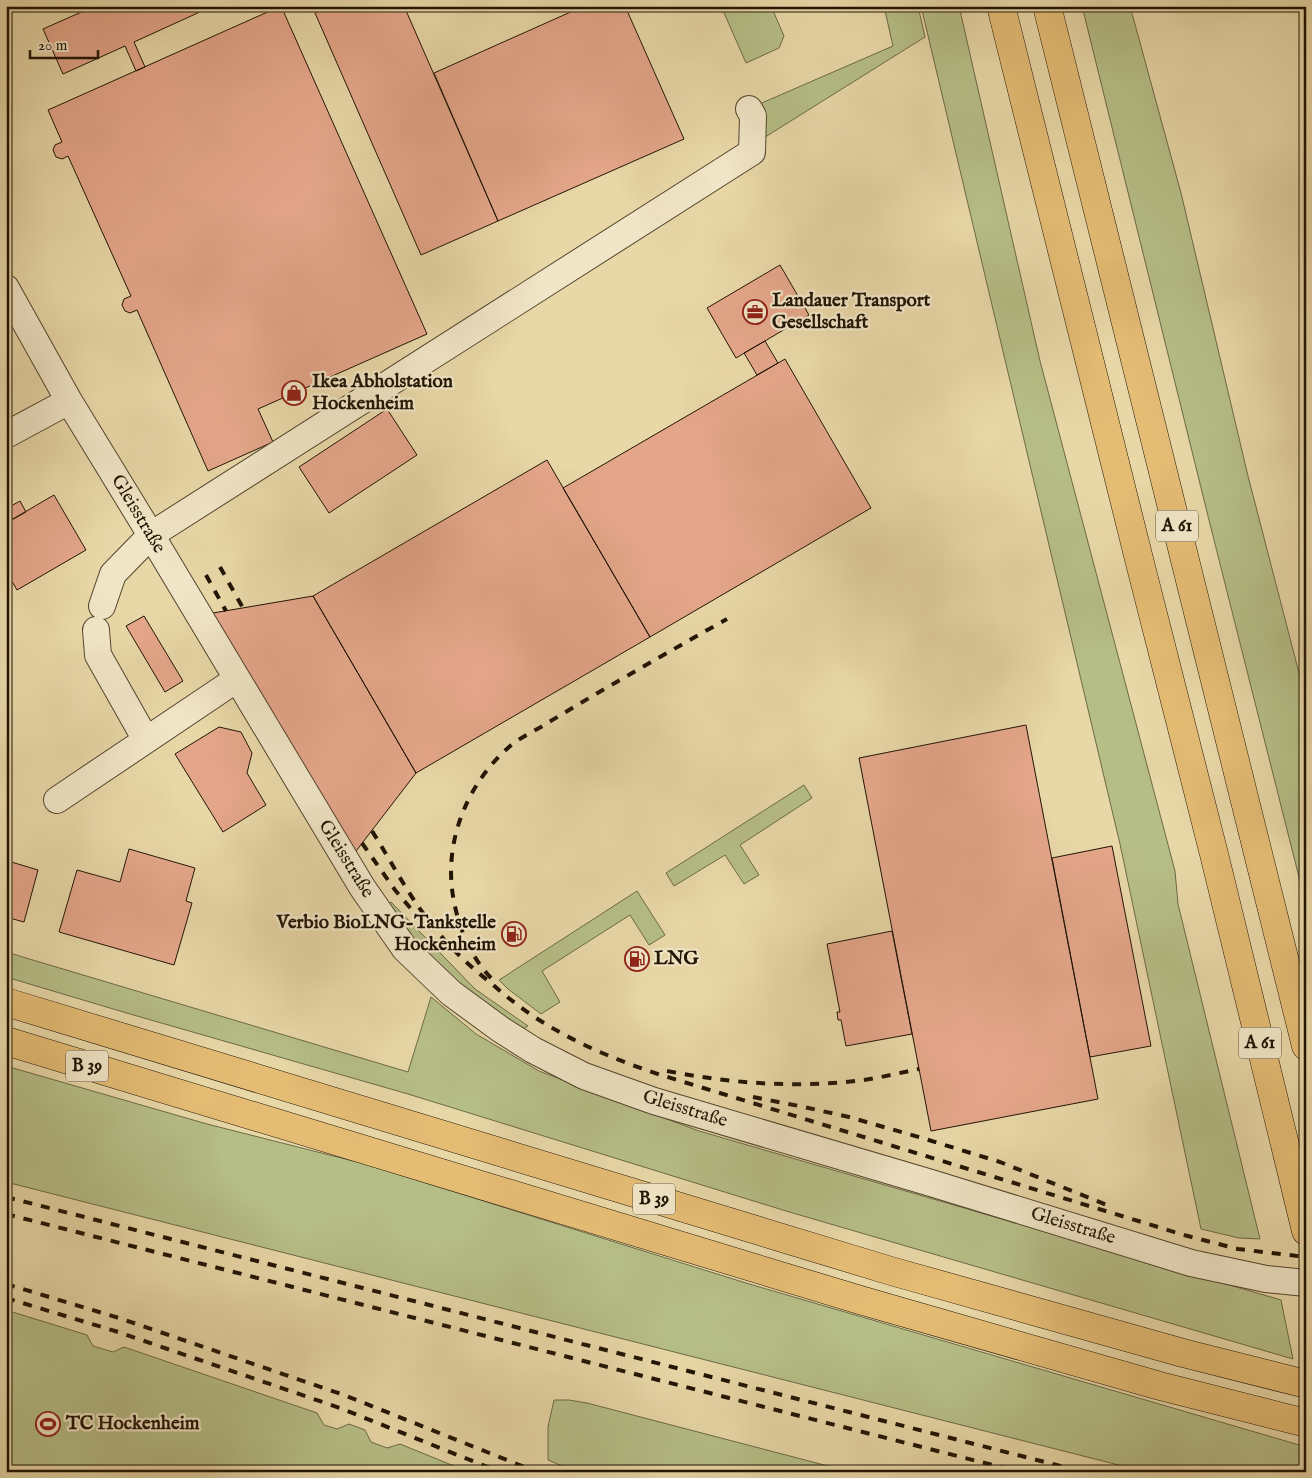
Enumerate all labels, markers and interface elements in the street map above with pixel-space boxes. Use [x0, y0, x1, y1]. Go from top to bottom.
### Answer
scale bar [30, 28, 98, 60]
text: 20 m [38, 36, 68, 55]
place label: Landauer Transport Gesellschaft [772, 289, 931, 335]
office icon: Landauer Transport Gesellschaft [742, 299, 768, 325]
place label: Ikea Abholstation Hockenheim [312, 370, 453, 416]
shop icon: Ikea Abholstation Hockenheim [281, 380, 307, 406]
street label: Gleisstraße [105, 470, 171, 558]
road number: A 61 [1156, 511, 1198, 542]
street label: Gleisstraße [313, 815, 380, 903]
place label: Verbio BioLNG-Tankstelle Hockenheim [275, 911, 496, 957]
fuel station icon: Verbio BioLNG-Tankstelle Hockenheim [501, 921, 527, 947]
fuel station icon: LNG [624, 946, 650, 972]
place label: LNG [654, 947, 700, 971]
road number: A 61 [1239, 1028, 1281, 1058]
road number: B 39 [66, 1050, 108, 1082]
street label: Gleisstraße [640, 1085, 731, 1133]
road number: B 39 [633, 1184, 675, 1214]
street label: Gleisstraße [1028, 1202, 1119, 1250]
sports icon: TC Hockenheim [35, 1411, 61, 1437]
place label: TC Hockenheim [65, 1412, 200, 1436]

